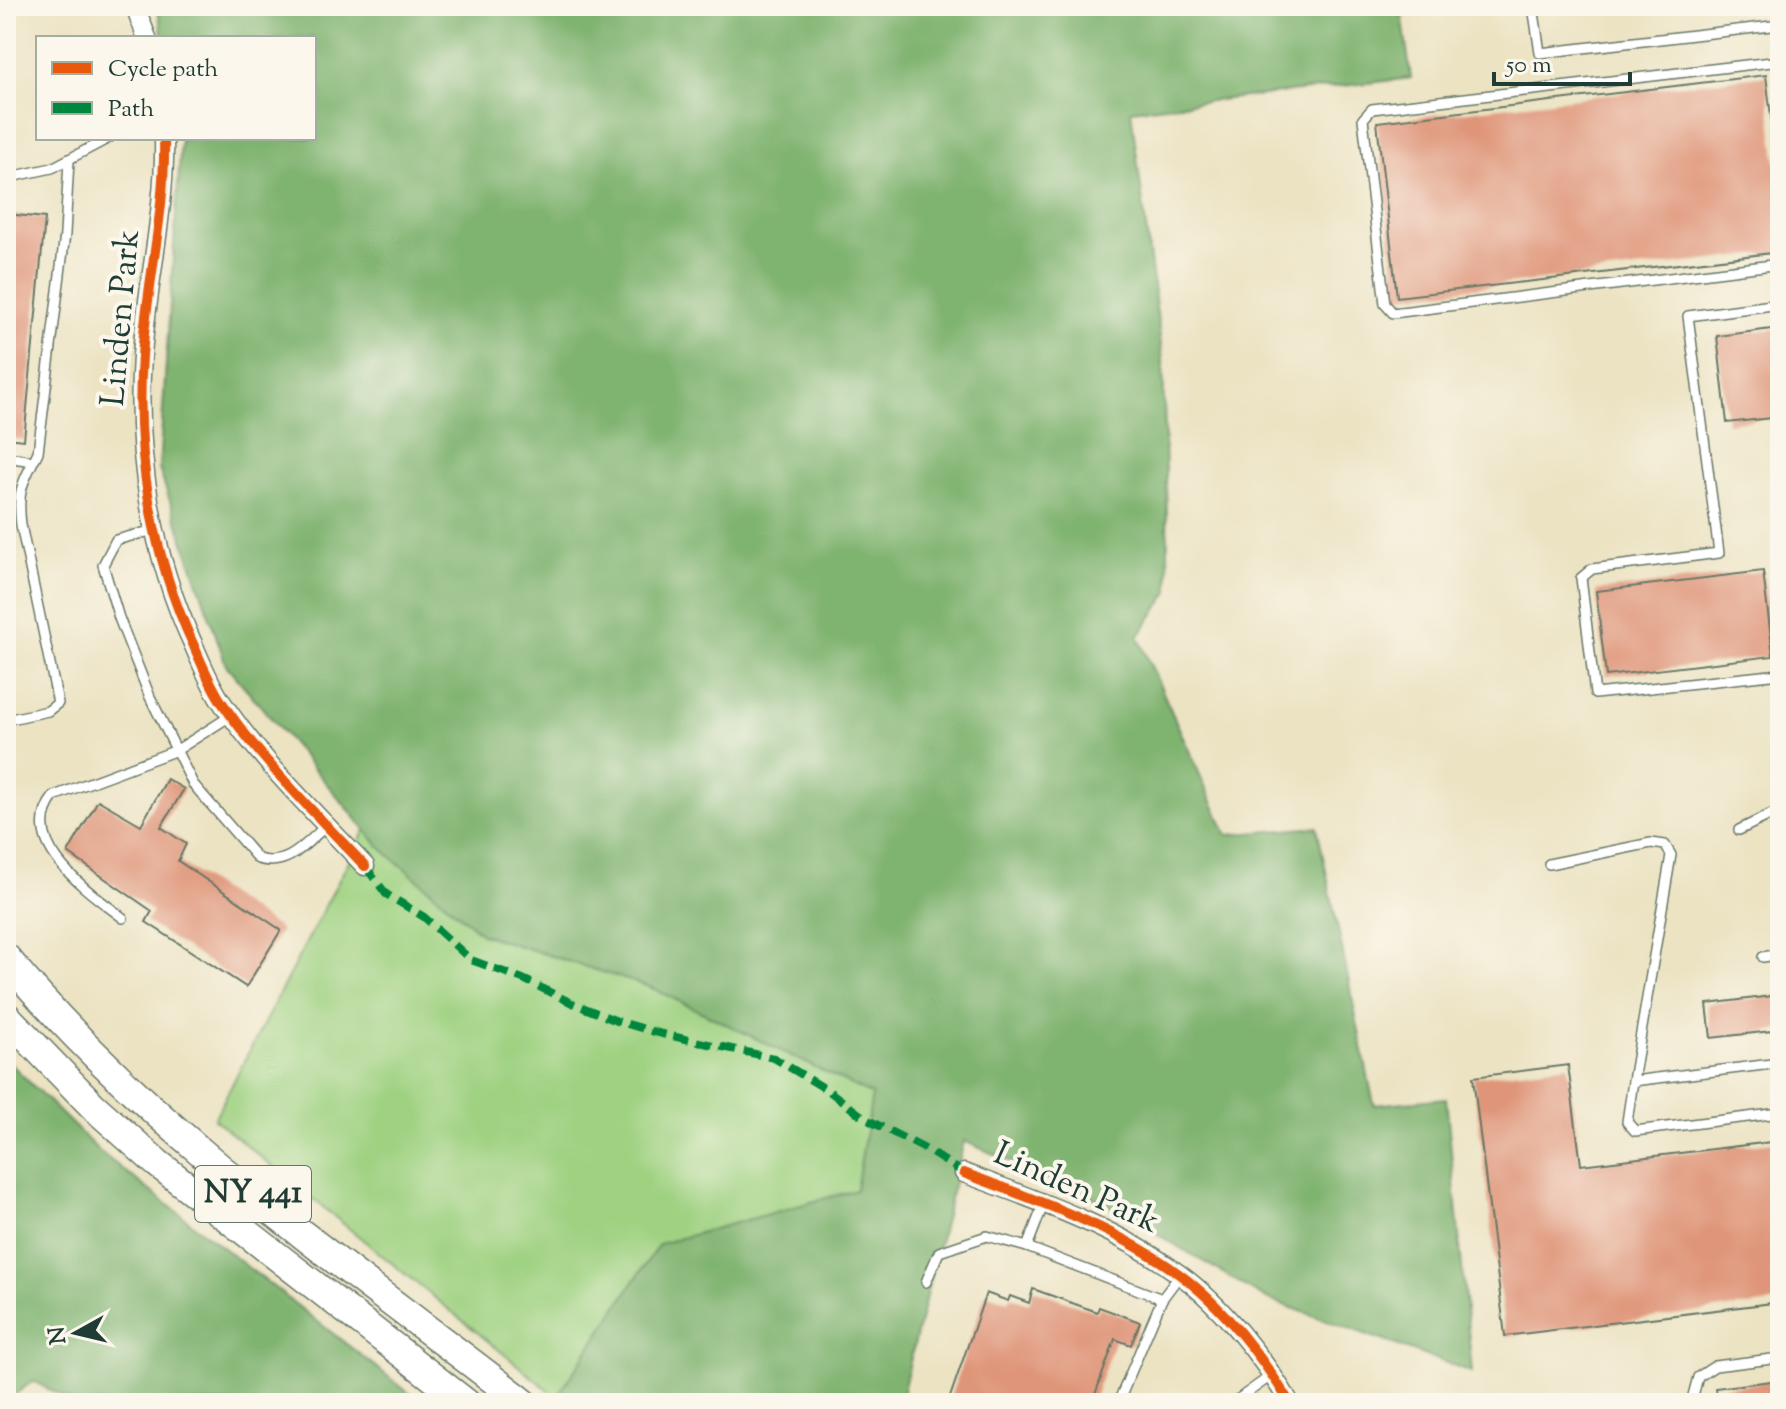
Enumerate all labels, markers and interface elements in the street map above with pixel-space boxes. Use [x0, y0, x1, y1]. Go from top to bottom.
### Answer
legend [36, 36, 316, 140]
scale bar [1494, 36, 1630, 86]
text: 50 m [1504, 49, 1552, 83]
text: Cycle path [108, 53, 218, 87]
text: Path [108, 93, 154, 127]
street label: Linden Park [90, 228, 154, 408]
street label: Linden Park [985, 1131, 1167, 1247]
road number: NY 441 [195, 1166, 311, 1222]
north arrow [36, 1293, 116, 1373]
text: N [42, 1324, 76, 1346]

